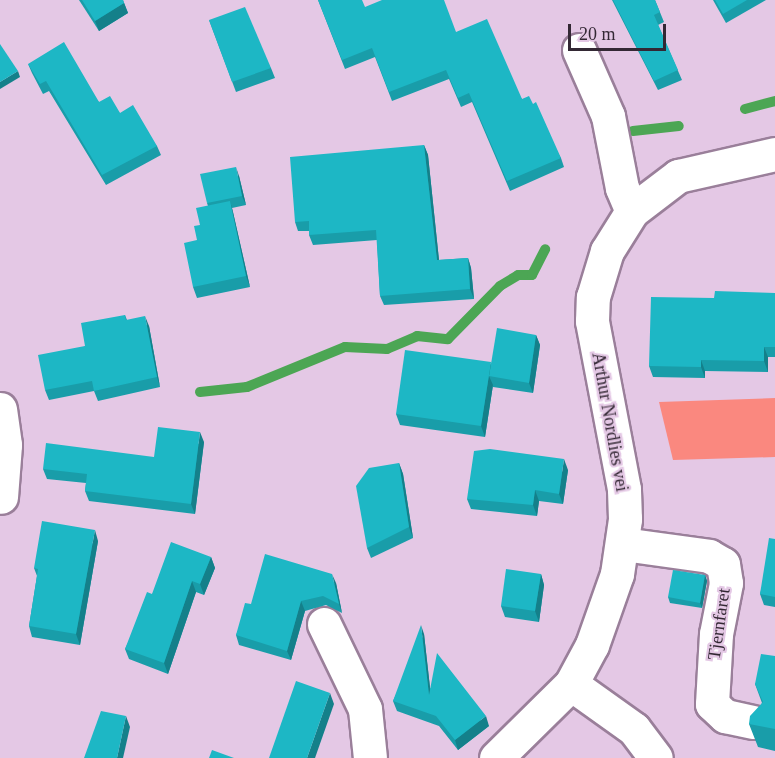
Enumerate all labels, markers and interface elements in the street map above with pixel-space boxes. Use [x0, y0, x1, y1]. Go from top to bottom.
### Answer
scale bar [571, 12, 668, 50]
text: 20 m [579, 24, 616, 44]
street label: Arthur Nordlies vei [587, 351, 633, 493]
street label: Tjernfaret [703, 587, 735, 661]

